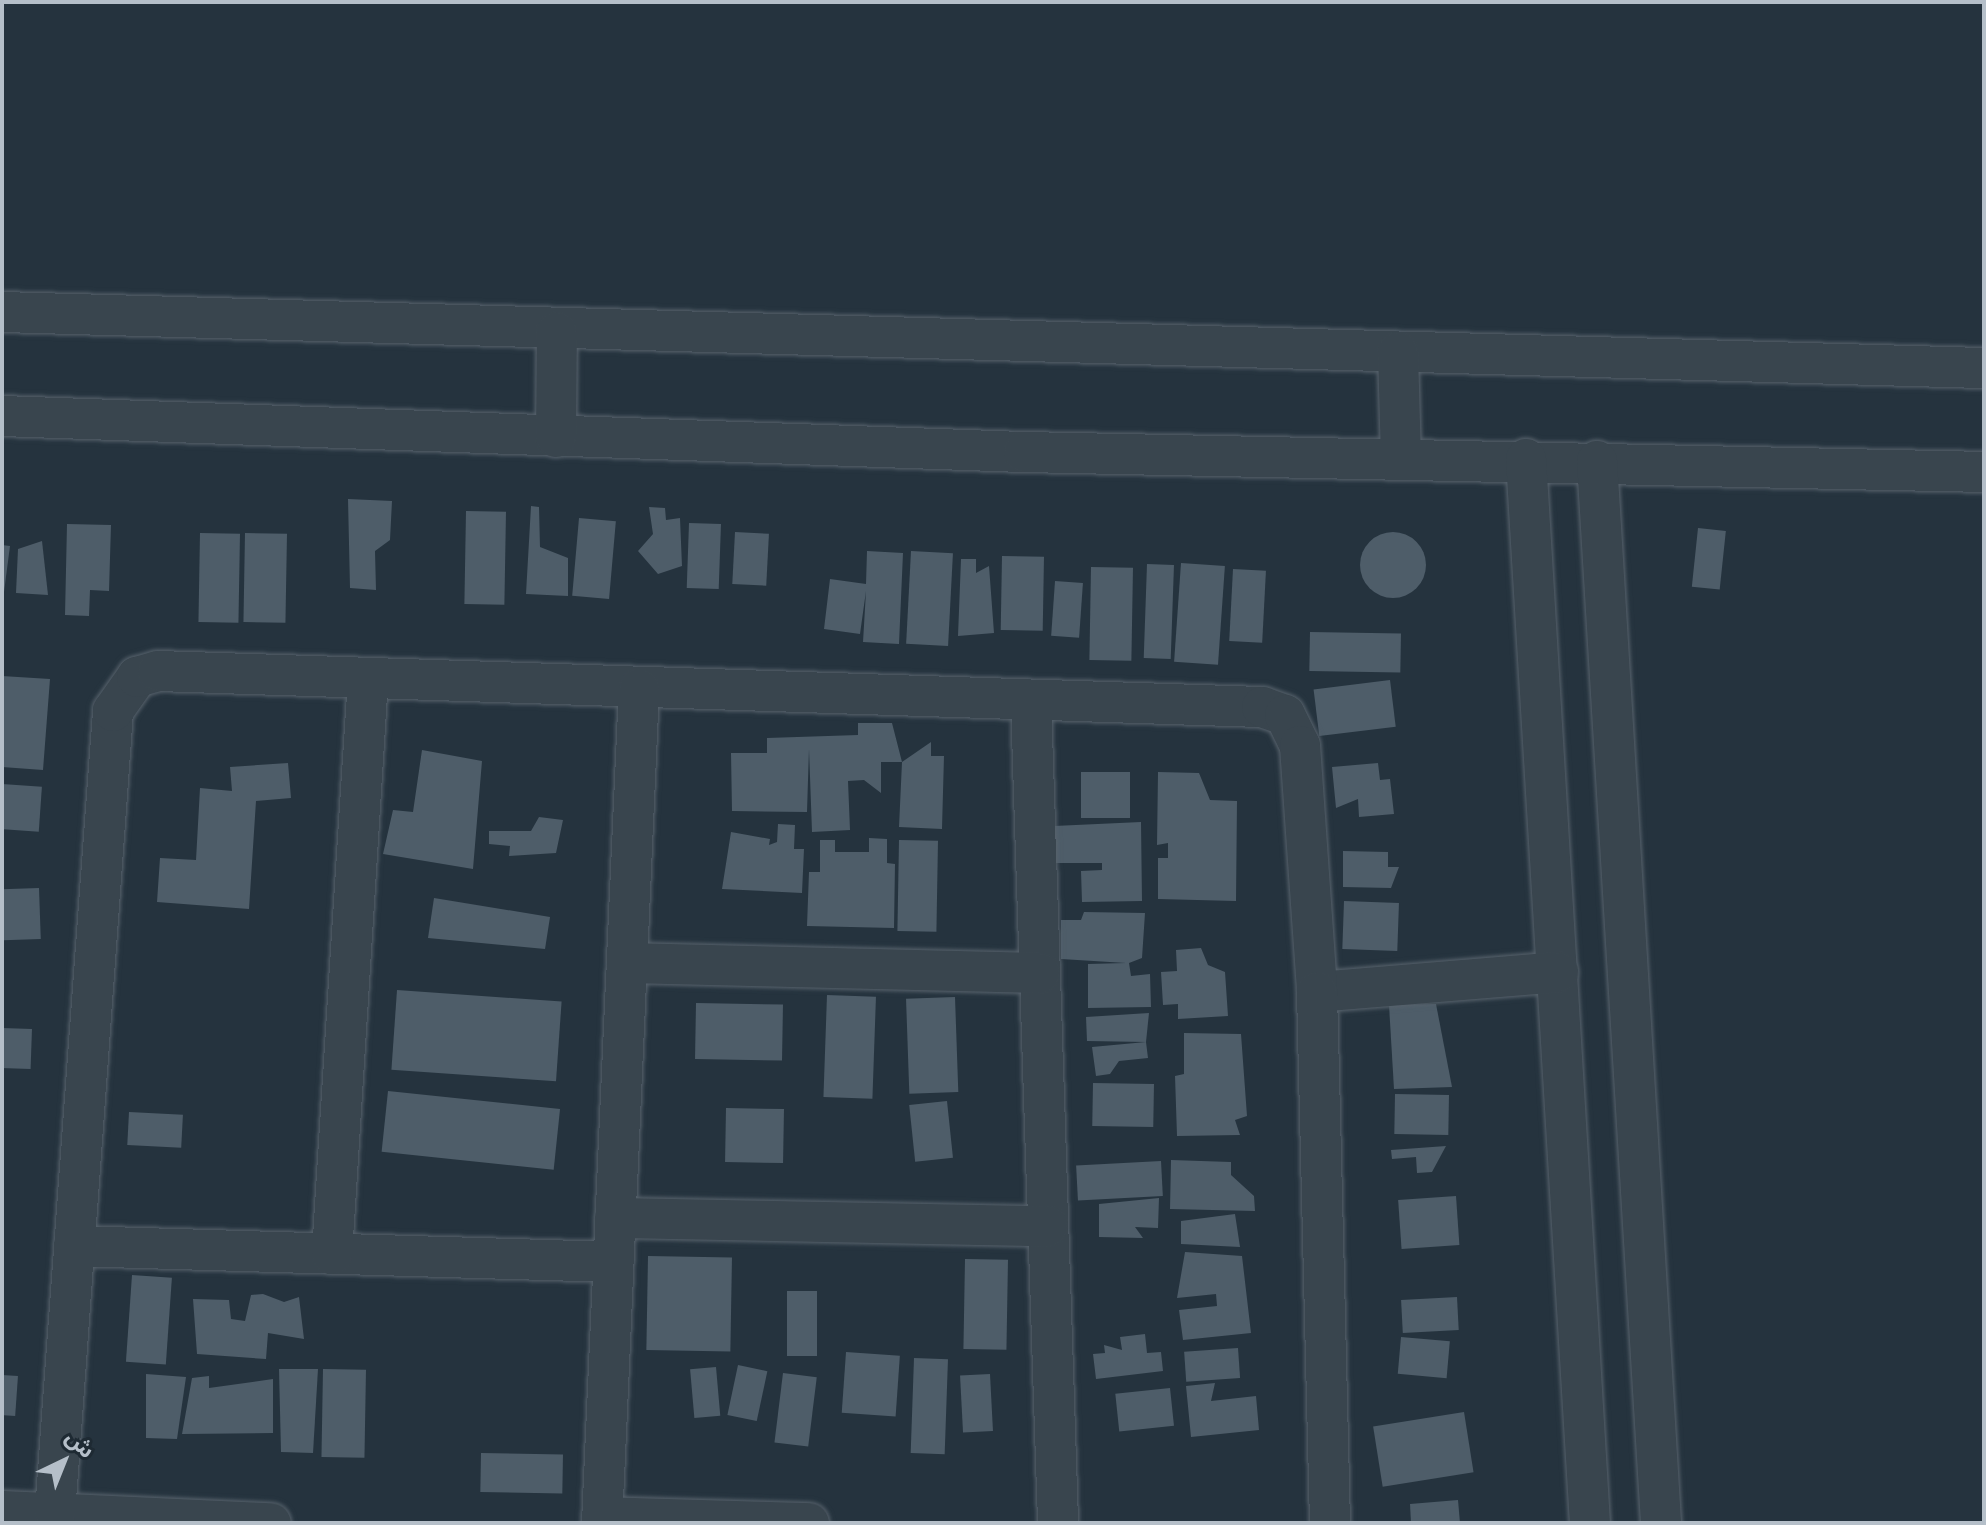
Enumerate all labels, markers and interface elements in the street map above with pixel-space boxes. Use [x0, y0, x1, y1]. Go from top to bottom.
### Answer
north arrow [24, 1421, 104, 1501]
text: ش [58, 1421, 102, 1465]

